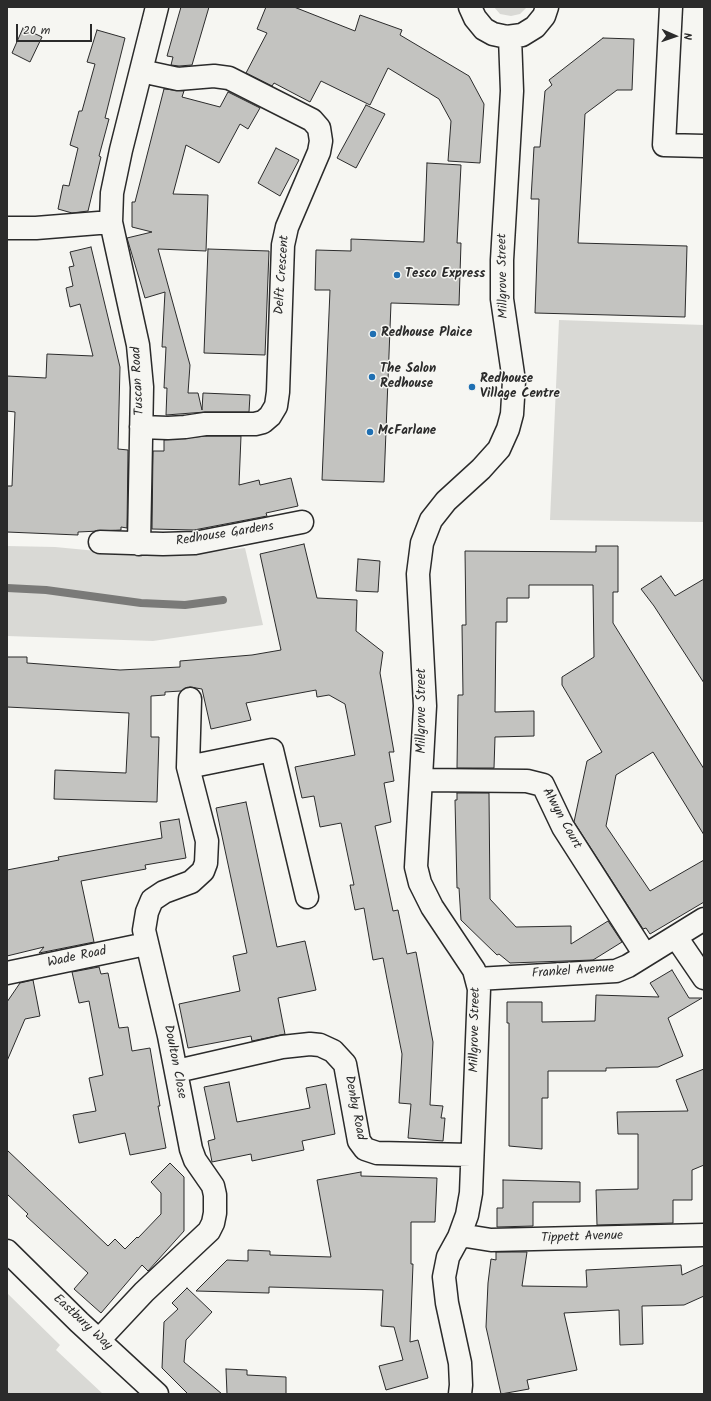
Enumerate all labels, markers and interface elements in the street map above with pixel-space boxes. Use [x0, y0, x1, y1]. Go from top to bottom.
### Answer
scale bar [18, 16, 94, 42]
north arrow [655, 16, 695, 56]
text: 20 m [23, 21, 50, 40]
text: N [678, 33, 696, 40]
street label: Millgrove Street [495, 233, 513, 319]
street label: Delft Crescent [272, 235, 294, 315]
place label: Tesco Express [405, 267, 485, 283]
marker: Tesco Express [392, 270, 402, 280]
place label: Redhouse Plaice [381, 326, 472, 342]
marker: Redhouse Plaice [368, 329, 378, 339]
street label: Tuscan Road [129, 346, 149, 416]
place label: The Salon Redhouse [380, 362, 436, 393]
marker: The Salon Redhouse [367, 372, 377, 382]
place label: Redhouse Village Centre [480, 372, 560, 403]
marker: Redhouse Village Centre [467, 382, 477, 392]
place label: McFarlane [378, 424, 436, 440]
marker: McFarlane [365, 427, 375, 437]
street label: Redhouse Gardens [175, 520, 275, 550]
street label: Millgrove Street [415, 668, 431, 754]
street label: Alwyn Court [538, 786, 584, 852]
street label: Wade Road [46, 944, 108, 972]
street label: Frankel Avenue [531, 961, 615, 983]
street label: Millgrove Street [467, 987, 485, 1073]
street label: Doulton Close [159, 1024, 189, 1100]
street label: Denby Road [340, 1074, 368, 1142]
street label: Tippett Avenue [541, 1229, 623, 1247]
street label: Eastbury Way [49, 1292, 115, 1354]

